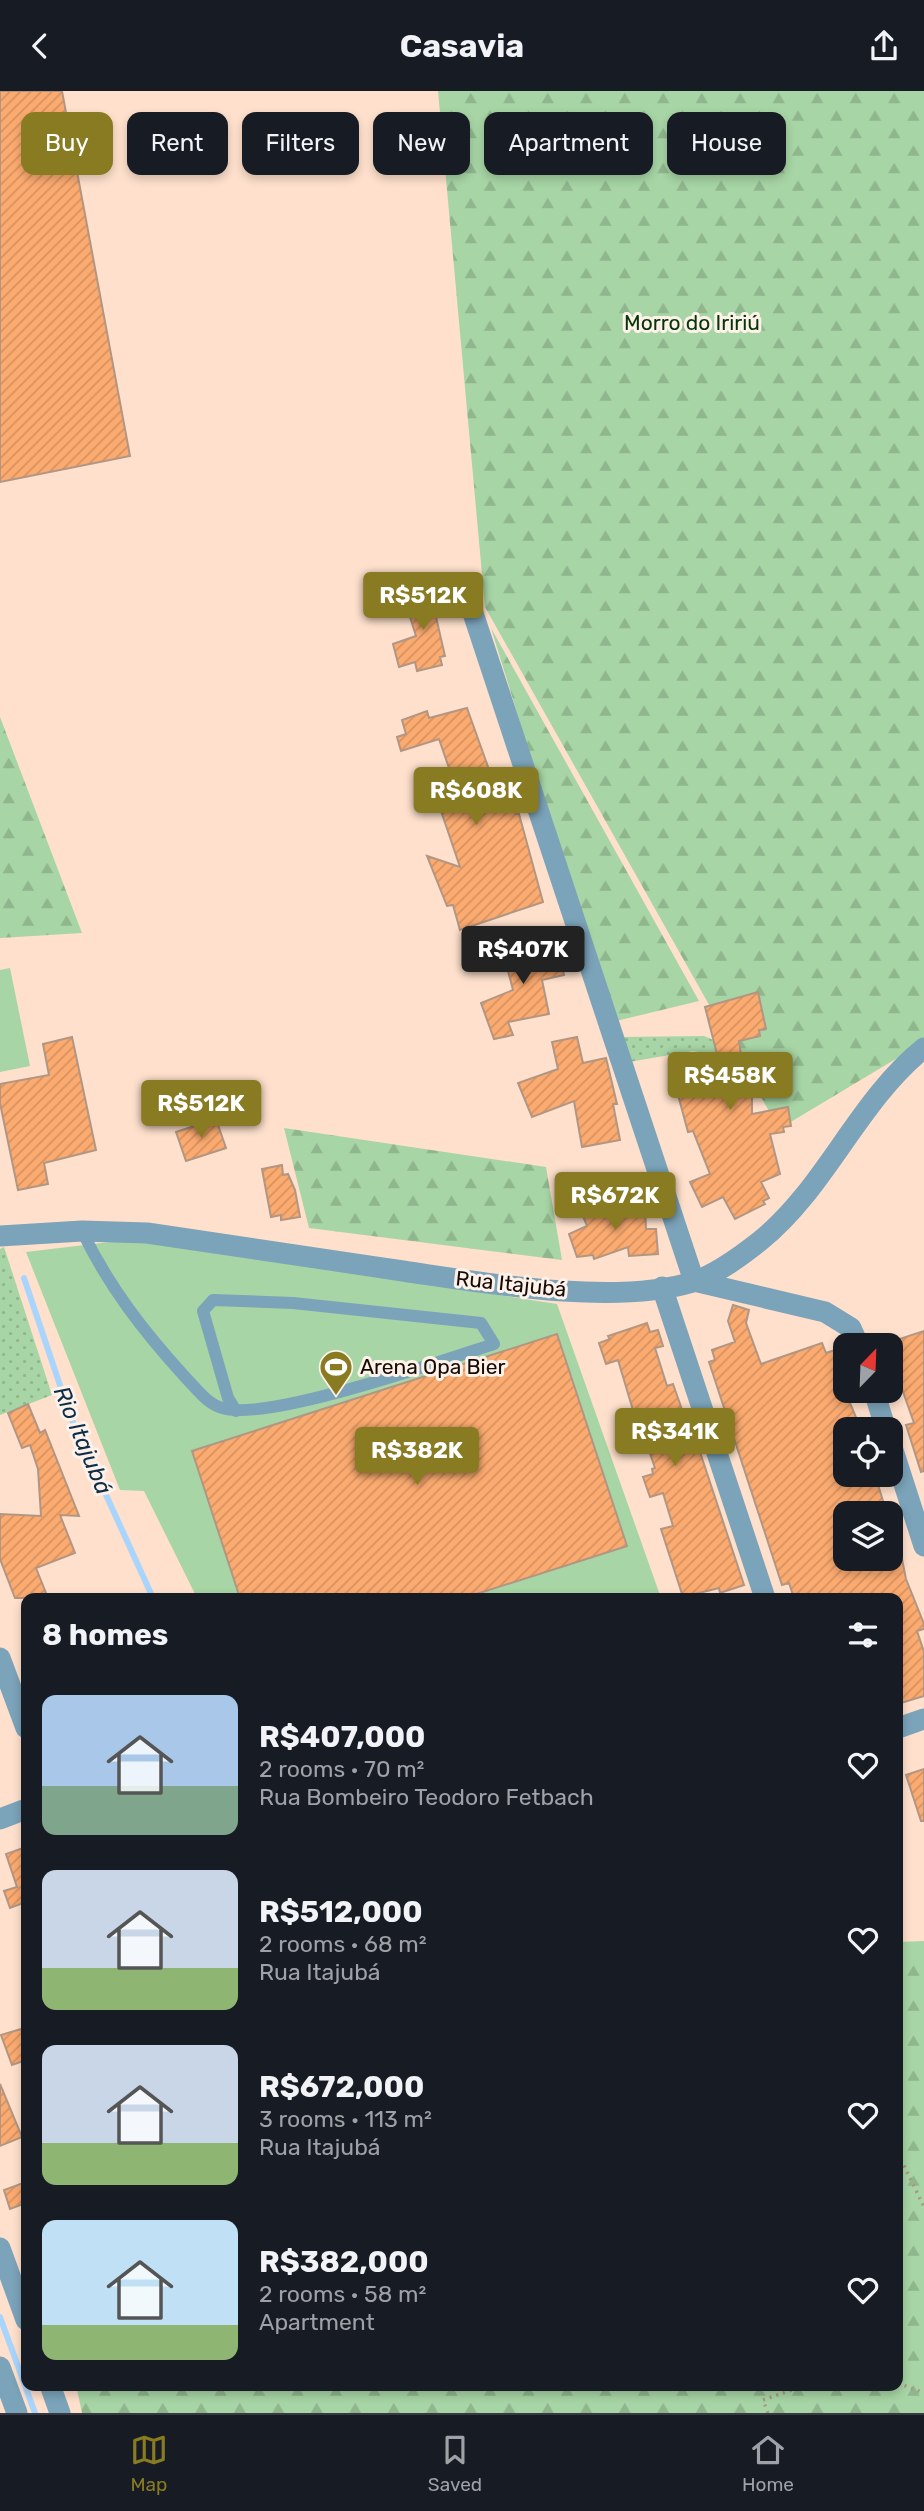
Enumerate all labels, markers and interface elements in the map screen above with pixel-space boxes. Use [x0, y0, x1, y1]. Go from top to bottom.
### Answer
icon: back [21, 27, 59, 65]
text: Casavia [400, 27, 524, 65]
icon: share [865, 27, 903, 65]
chip: Buy [21, 112, 113, 175]
chip: Rent [127, 112, 228, 175]
chip: Filters [242, 112, 359, 175]
chip: New [373, 112, 470, 175]
chip: Apartment [484, 112, 653, 175]
chip: House [667, 112, 786, 175]
park label: Morro do Iririú [624, 310, 760, 335]
pin: R$512K [366, 573, 480, 632]
text: R$512K [379, 581, 467, 609]
pin: R$608K [419, 767, 533, 827]
text: R$608K [430, 776, 522, 804]
pin: R$407K [466, 927, 580, 986]
text: R$407K [477, 935, 569, 963]
pin: R$458K [673, 1053, 787, 1112]
text: R$458K [684, 1061, 776, 1089]
pin: R$512K [144, 1081, 258, 1140]
text: R$512K [157, 1089, 245, 1117]
pin: R$672K [558, 1173, 672, 1232]
text: R$672K [571, 1181, 659, 1209]
street label: Rua Itajubá [455, 1265, 568, 1302]
north arrow [833, 1333, 903, 1403]
map controls [833, 1333, 903, 1571]
sports icon: Arena Opa Bier [317, 1348, 355, 1397]
place label: Arena Opa Bier [360, 1354, 505, 1379]
water label: Rio Itajubá [48, 1382, 118, 1498]
pin: R$341K [618, 1409, 732, 1468]
text: R$341K [631, 1417, 719, 1445]
button: locate [833, 1417, 903, 1487]
pin: R$382K [360, 1427, 474, 1487]
text: R$382K [371, 1436, 463, 1464]
button: layers [833, 1501, 903, 1571]
icon: filters [844, 1616, 882, 1654]
text: 8 homes [42, 1617, 168, 1653]
text: R$407,000 [259, 1719, 425, 1755]
icon: home [98, 1723, 182, 1807]
icon: heart [844, 1746, 882, 1784]
text: 2 rooms · 70 m² [259, 1755, 424, 1783]
text: Rua Bombeiro Teodoro Fetbach [259, 1783, 594, 1811]
text: R$512,000 [259, 1894, 423, 1930]
icon: home [98, 1898, 182, 1982]
icon: heart [844, 1921, 882, 1959]
text: 2 rooms · 68 m² [259, 1930, 427, 1958]
text: Rua Itajubá [259, 1958, 381, 1986]
text: R$672,000 [259, 2069, 424, 2105]
icon: home [98, 2073, 182, 2157]
icon: heart [844, 2096, 882, 2134]
text: 3 rooms · 113 m² [259, 2105, 432, 2133]
text: Rua Itajubá [259, 2133, 381, 2161]
text: R$382,000 [259, 2244, 429, 2280]
icon: home [98, 2248, 182, 2332]
icon: heart [844, 2271, 882, 2309]
text: 2 rooms · 58 m² [259, 2280, 426, 2308]
text: Apartment [259, 2308, 375, 2336]
tab: Map [130, 2431, 168, 2496]
tab: Saved [428, 2431, 482, 2496]
tab: Home [742, 2431, 794, 2496]

